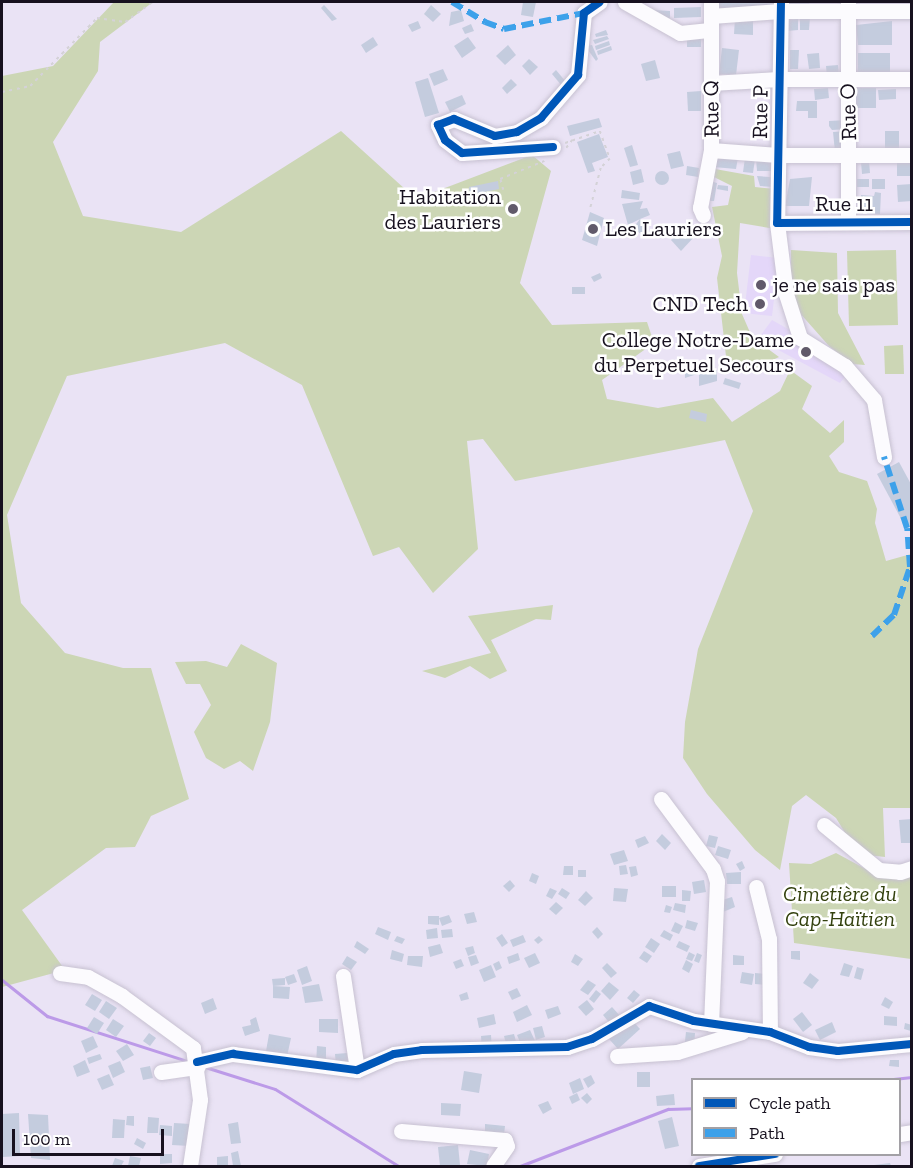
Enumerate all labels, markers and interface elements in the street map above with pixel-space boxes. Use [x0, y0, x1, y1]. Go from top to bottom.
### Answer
street label: Rue Q [697, 80, 725, 138]
street label: Rue O [834, 83, 862, 141]
street label: Rue P [746, 85, 774, 139]
place label: Habitation des Lauriers [384, 183, 501, 234]
street label: Rue 11 [815, 191, 873, 217]
marker: Habitation des Lauriers [506, 202, 520, 216]
place label: Les Lauriers [605, 216, 722, 242]
marker: Les Lauriers [586, 222, 600, 236]
place label: je ne sais pas [773, 272, 895, 298]
marker: je ne sais pas [754, 278, 768, 292]
place label: CND Tech [652, 291, 748, 317]
marker: CND Tech [753, 297, 767, 311]
place label: College Notre-Dame du Perpetuel Secours [594, 326, 794, 378]
marker: College Notre-Dame du Perpetuel Secours [799, 345, 813, 359]
park label: Cimetière du Cap-Haïtien [783, 880, 897, 932]
legend [691, 1078, 901, 1156]
text: Cycle path [749, 1092, 831, 1114]
scale bar [15, 1117, 166, 1155]
text: Path [749, 1122, 785, 1144]
text: 100 m [23, 1128, 70, 1150]

